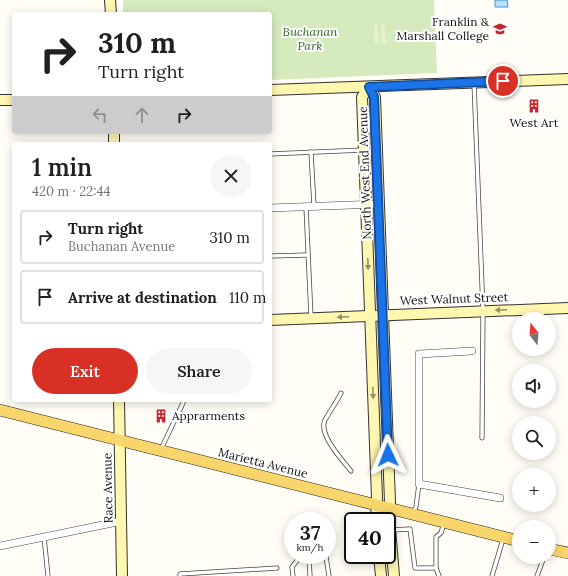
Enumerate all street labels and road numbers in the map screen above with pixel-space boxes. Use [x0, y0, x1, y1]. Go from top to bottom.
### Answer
street label: North West End Avenue [355, 106, 374, 240]
street label: West Walnut Street [399, 289, 509, 308]
street label: Marietta Avenue [217, 444, 310, 481]
street label: Race Avenue [99, 452, 116, 523]

